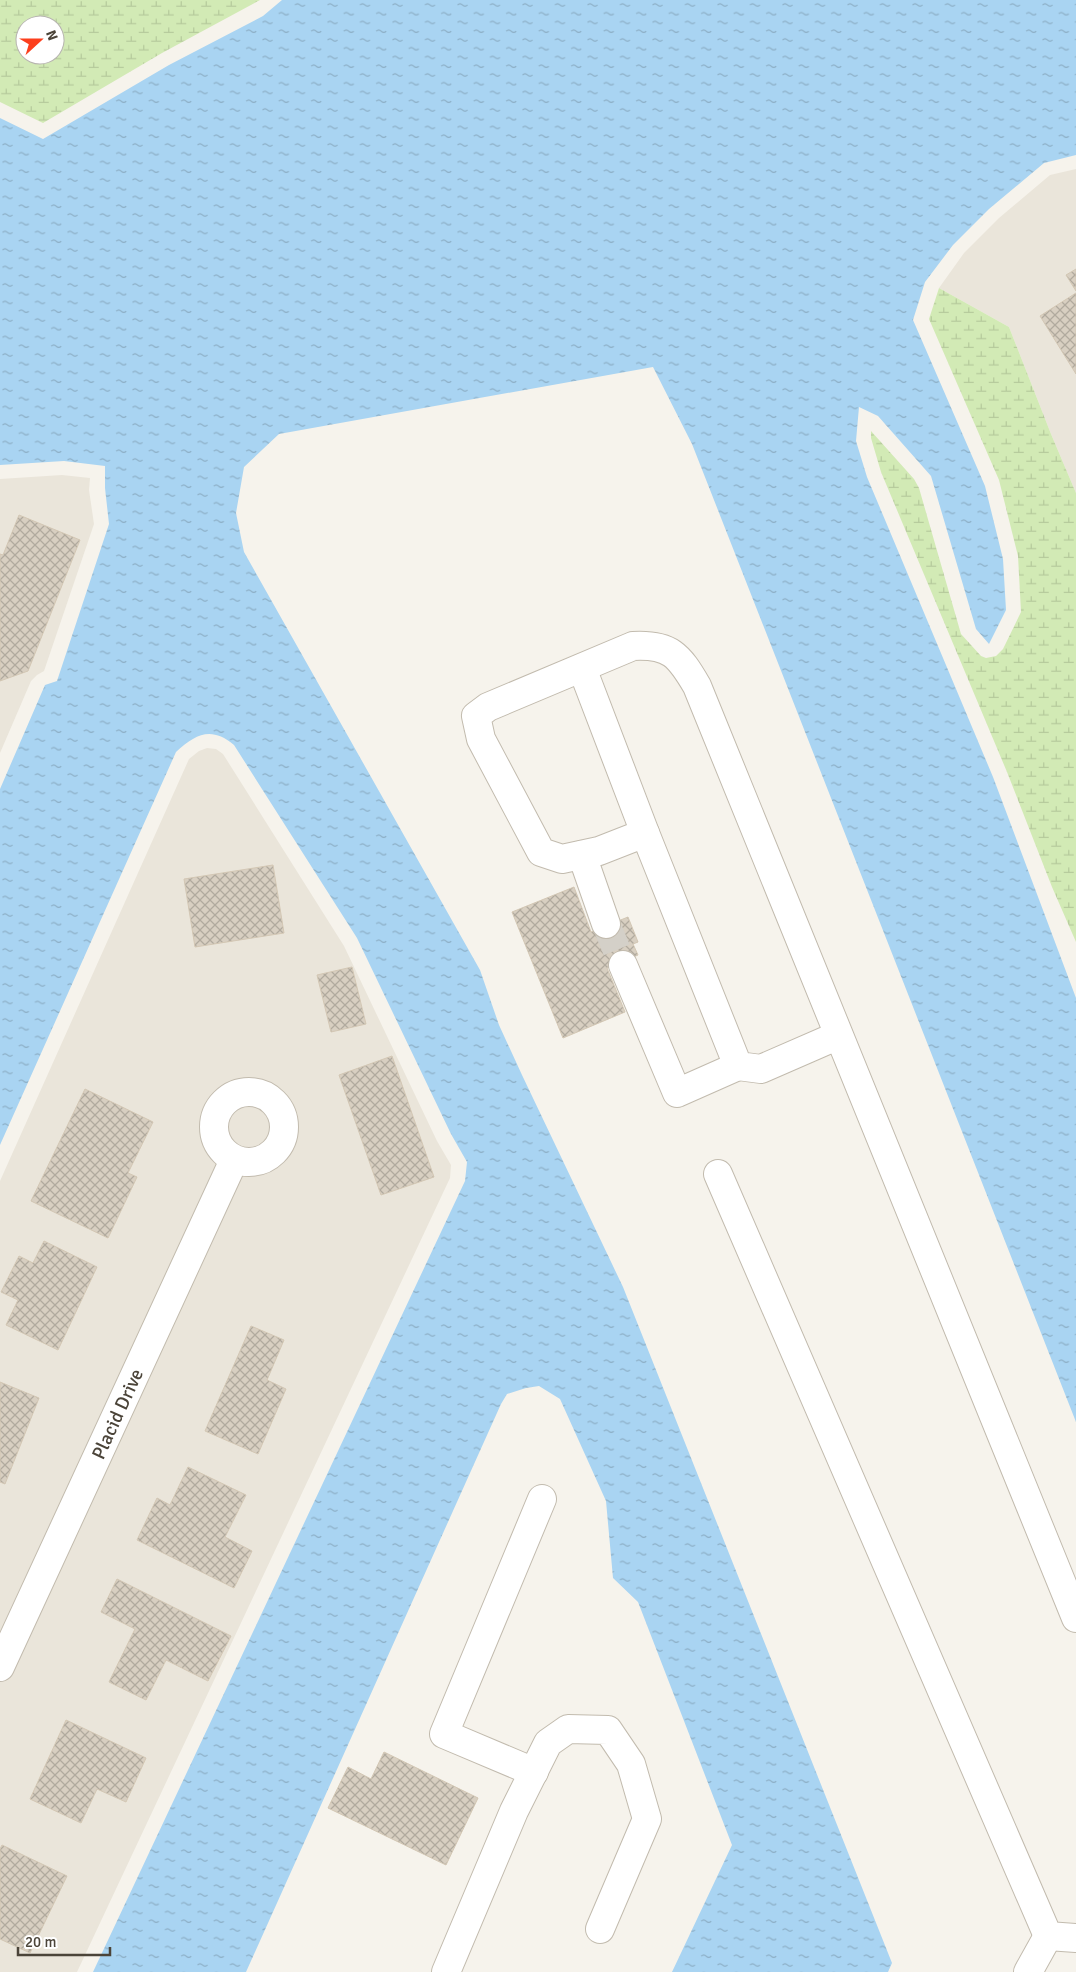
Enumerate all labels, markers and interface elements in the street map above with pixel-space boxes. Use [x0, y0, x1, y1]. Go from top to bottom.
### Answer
north arrow [15, 15, 65, 65]
text: N [42, 28, 61, 43]
street label: Placid Drive [87, 1365, 149, 1463]
scale bar [18, 1924, 110, 1956]
text: 20 m [25, 1933, 56, 1951]

